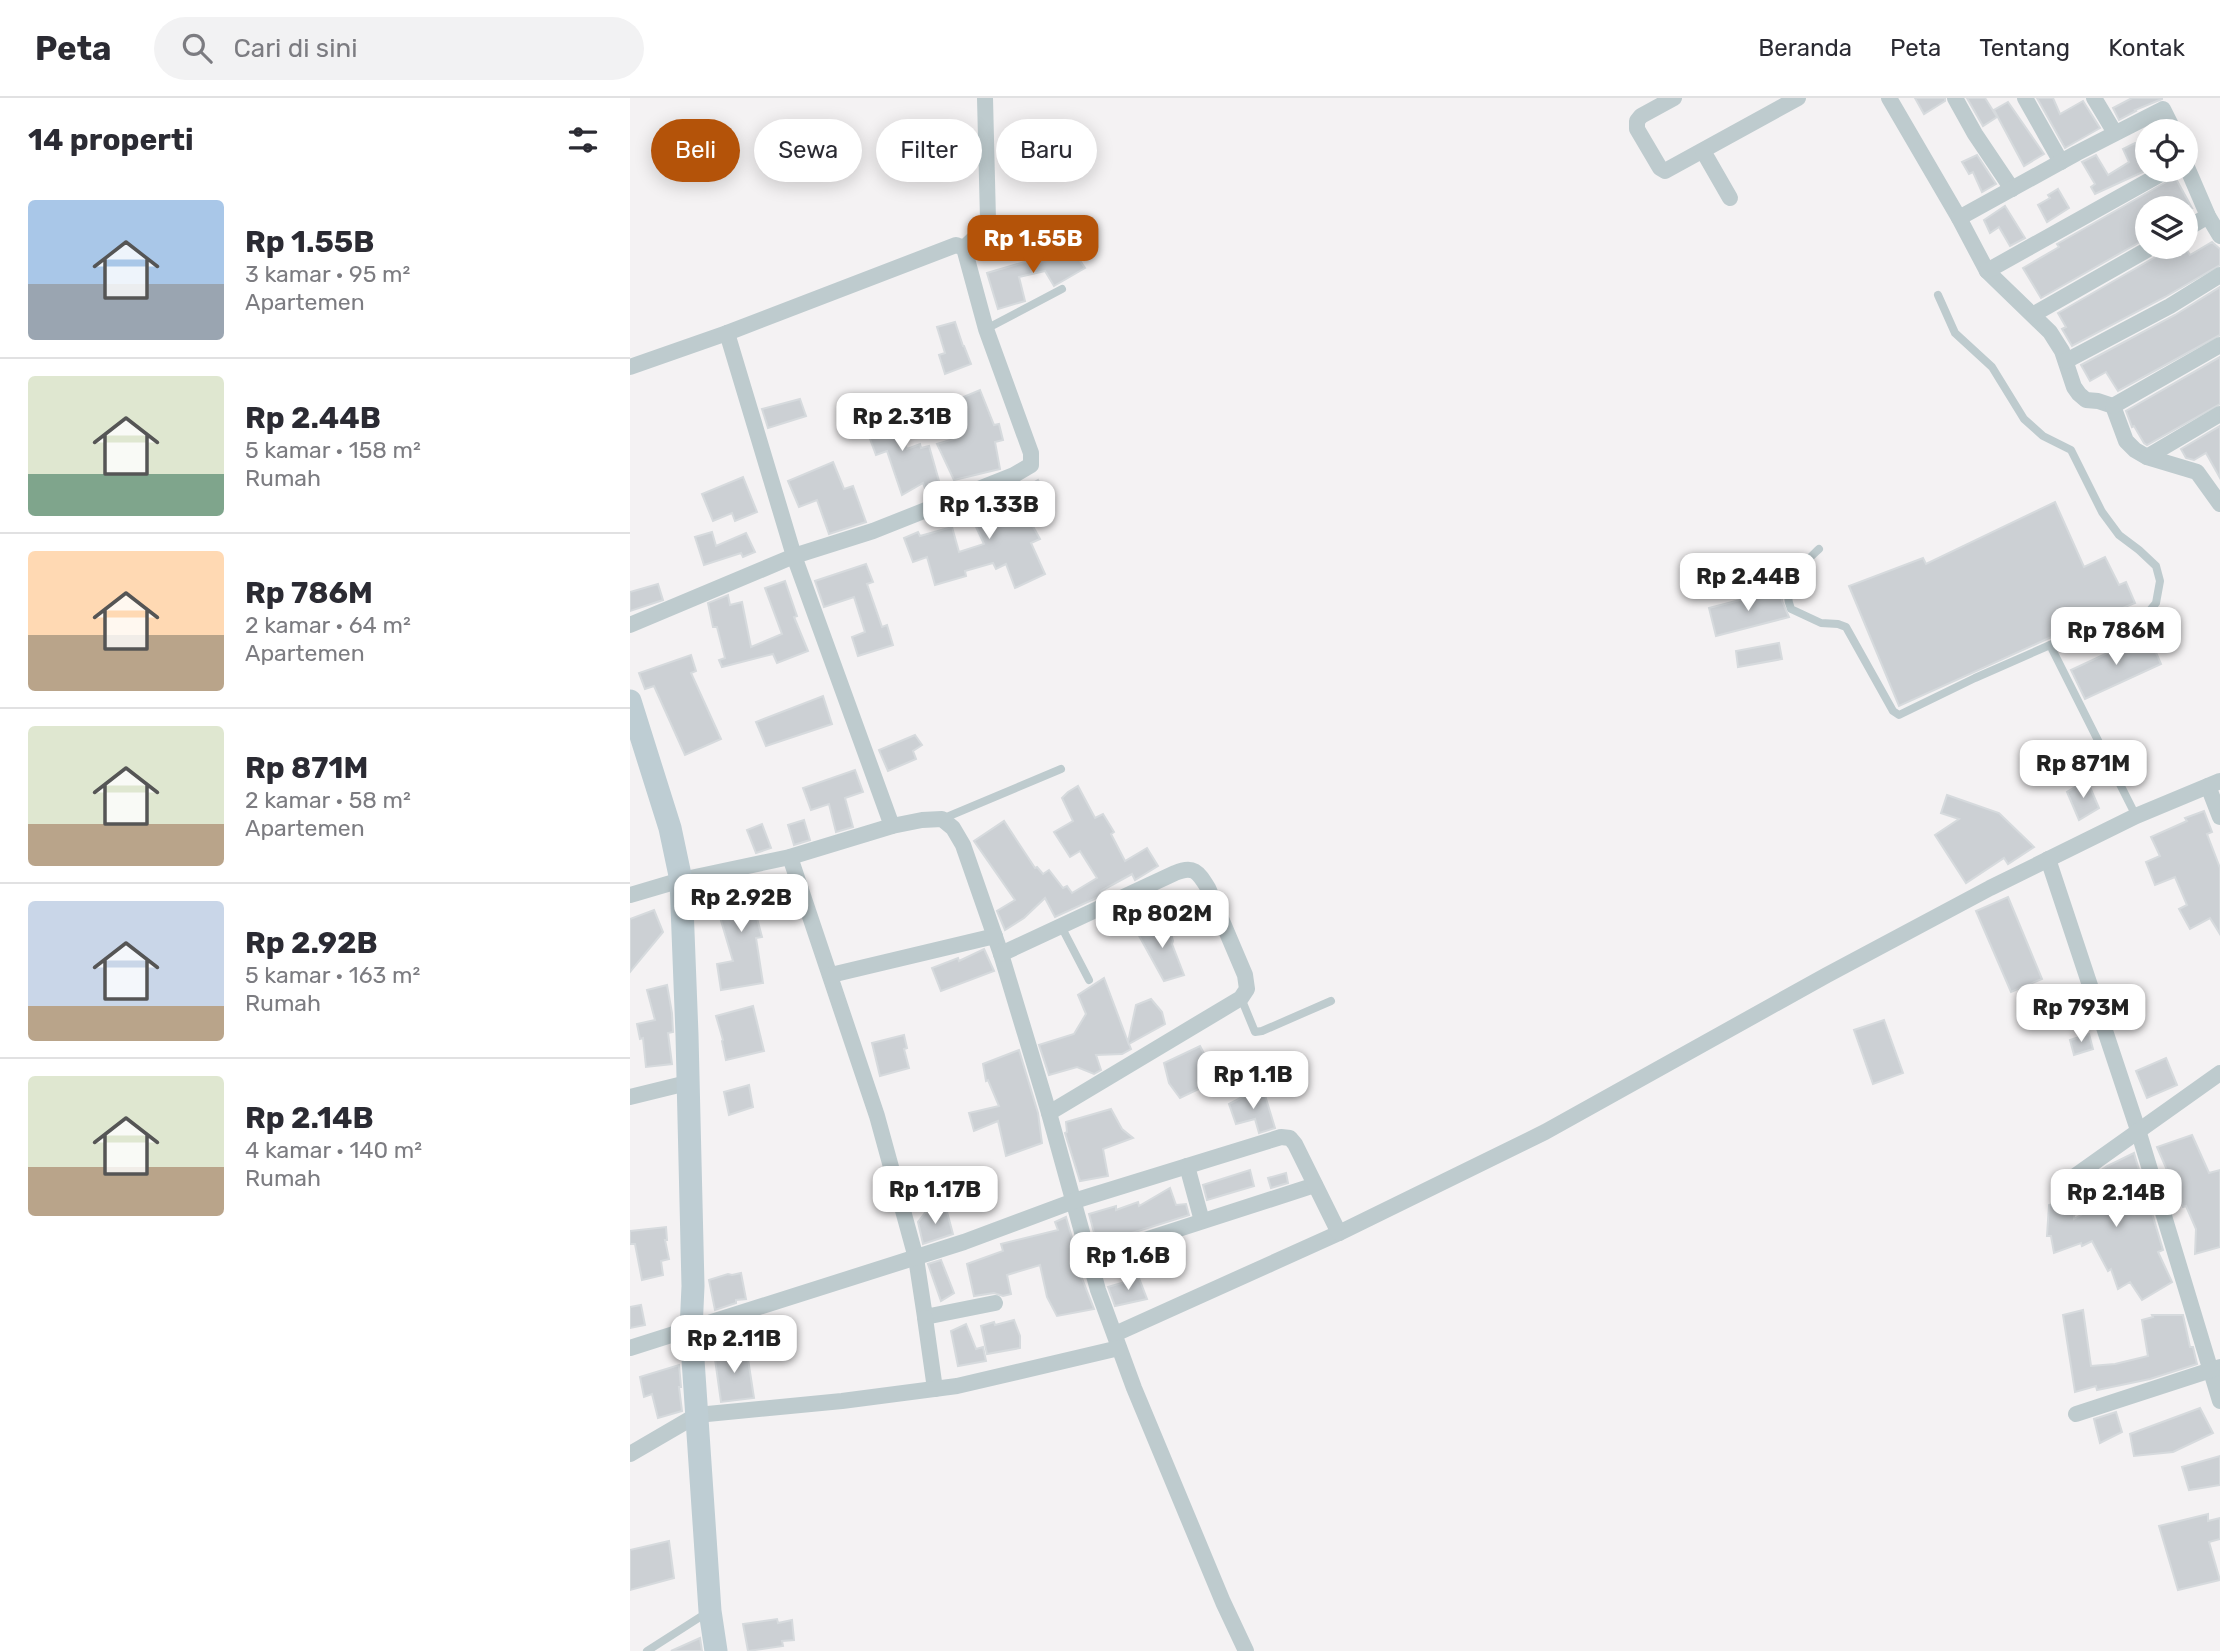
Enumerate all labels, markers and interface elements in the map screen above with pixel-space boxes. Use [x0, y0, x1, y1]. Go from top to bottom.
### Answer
search box [154, 17, 644, 80]
text: Peta [35, 29, 112, 68]
icon: search [178, 29, 216, 67]
text: Cari di sini [234, 33, 357, 64]
text: Beranda [1758, 34, 1852, 62]
text: Peta [1890, 34, 1941, 62]
text: Tentang [1979, 34, 2070, 62]
text: Kontak [2108, 34, 2185, 62]
chip: Beli [651, 119, 740, 182]
chip: Sewa [754, 119, 862, 182]
chip: Filter [876, 119, 982, 182]
chip: Baru [996, 119, 1097, 182]
map controls [2135, 119, 2198, 259]
button: locate [2135, 119, 2198, 182]
icon: filters [564, 121, 602, 159]
text: 14 properti [28, 122, 194, 158]
button: layers [2135, 196, 2198, 259]
pin: Rp 1.55B [961, 216, 1105, 275]
text: Rp 1.55B [245, 224, 374, 260]
text: Rp 1.55B [983, 224, 1083, 252]
icon: home [84, 228, 168, 312]
text: 3 kamar · 95 m² [245, 260, 410, 288]
text: Apartemen [245, 288, 365, 316]
pin: Rp 2.31B [830, 394, 974, 453]
text: Rp 2.44B [245, 400, 381, 436]
text: Rp 2.31B [852, 402, 952, 430]
icon: home [84, 404, 168, 488]
text: 5 kamar · 158 m² [245, 436, 421, 464]
text: Rumah [245, 464, 321, 492]
pin: Rp 1.33B [917, 482, 1061, 541]
text: Rp 1.33B [939, 490, 1039, 518]
pin: Rp 2.44B [1676, 554, 1820, 613]
text: Rp 2.44B [1696, 562, 1800, 590]
text: Rp 786M [245, 575, 373, 611]
icon: home [84, 579, 168, 663]
pin: Rp 786M [2051, 608, 2181, 667]
text: 2 kamar · 64 m² [245, 611, 411, 639]
text: Rp 786M [2067, 616, 2165, 644]
text: Apartemen [245, 639, 365, 667]
pin: Rp 871M [2018, 740, 2148, 800]
text: Rp 871M [2036, 749, 2130, 777]
text: Rp 871M [245, 750, 368, 786]
icon: home [84, 754, 168, 838]
text: 2 kamar · 58 m² [245, 786, 411, 814]
text: Apartemen [245, 814, 365, 842]
pin: Rp 2.92B [669, 874, 813, 934]
text: Rp 2.92B [690, 883, 792, 911]
pin: Rp 802M [1097, 890, 1227, 950]
text: Rp 802M [1112, 899, 1212, 927]
text: Rp 2.92B [245, 925, 378, 961]
icon: home [84, 929, 168, 1013]
text: 5 kamar · 163 m² [245, 961, 420, 989]
pin: Rp 793M [2016, 984, 2146, 1044]
text: Rumah [245, 989, 321, 1017]
text: Rp 793M [2032, 993, 2130, 1021]
pin: Rp 1.1B [1188, 1052, 1318, 1111]
text: Rp 1.1B [1213, 1060, 1293, 1088]
text: Rp 2.14B [245, 1100, 374, 1136]
icon: home [84, 1104, 168, 1188]
text: 4 kamar · 140 m² [245, 1136, 422, 1164]
text: Rumah [245, 1164, 321, 1192]
pin: Rp 1.17B [863, 1166, 1007, 1226]
pin: Rp 2.14B [2044, 1170, 2188, 1229]
text: Rp 1.17B [889, 1175, 981, 1203]
text: Rp 2.14B [2067, 1178, 2165, 1206]
pin: Rp 1.6B [1063, 1232, 1193, 1292]
text: Rp 1.6B [1086, 1241, 1170, 1269]
pin: Rp 2.11B [662, 1316, 806, 1375]
text: Rp 2.11B [687, 1324, 781, 1352]

